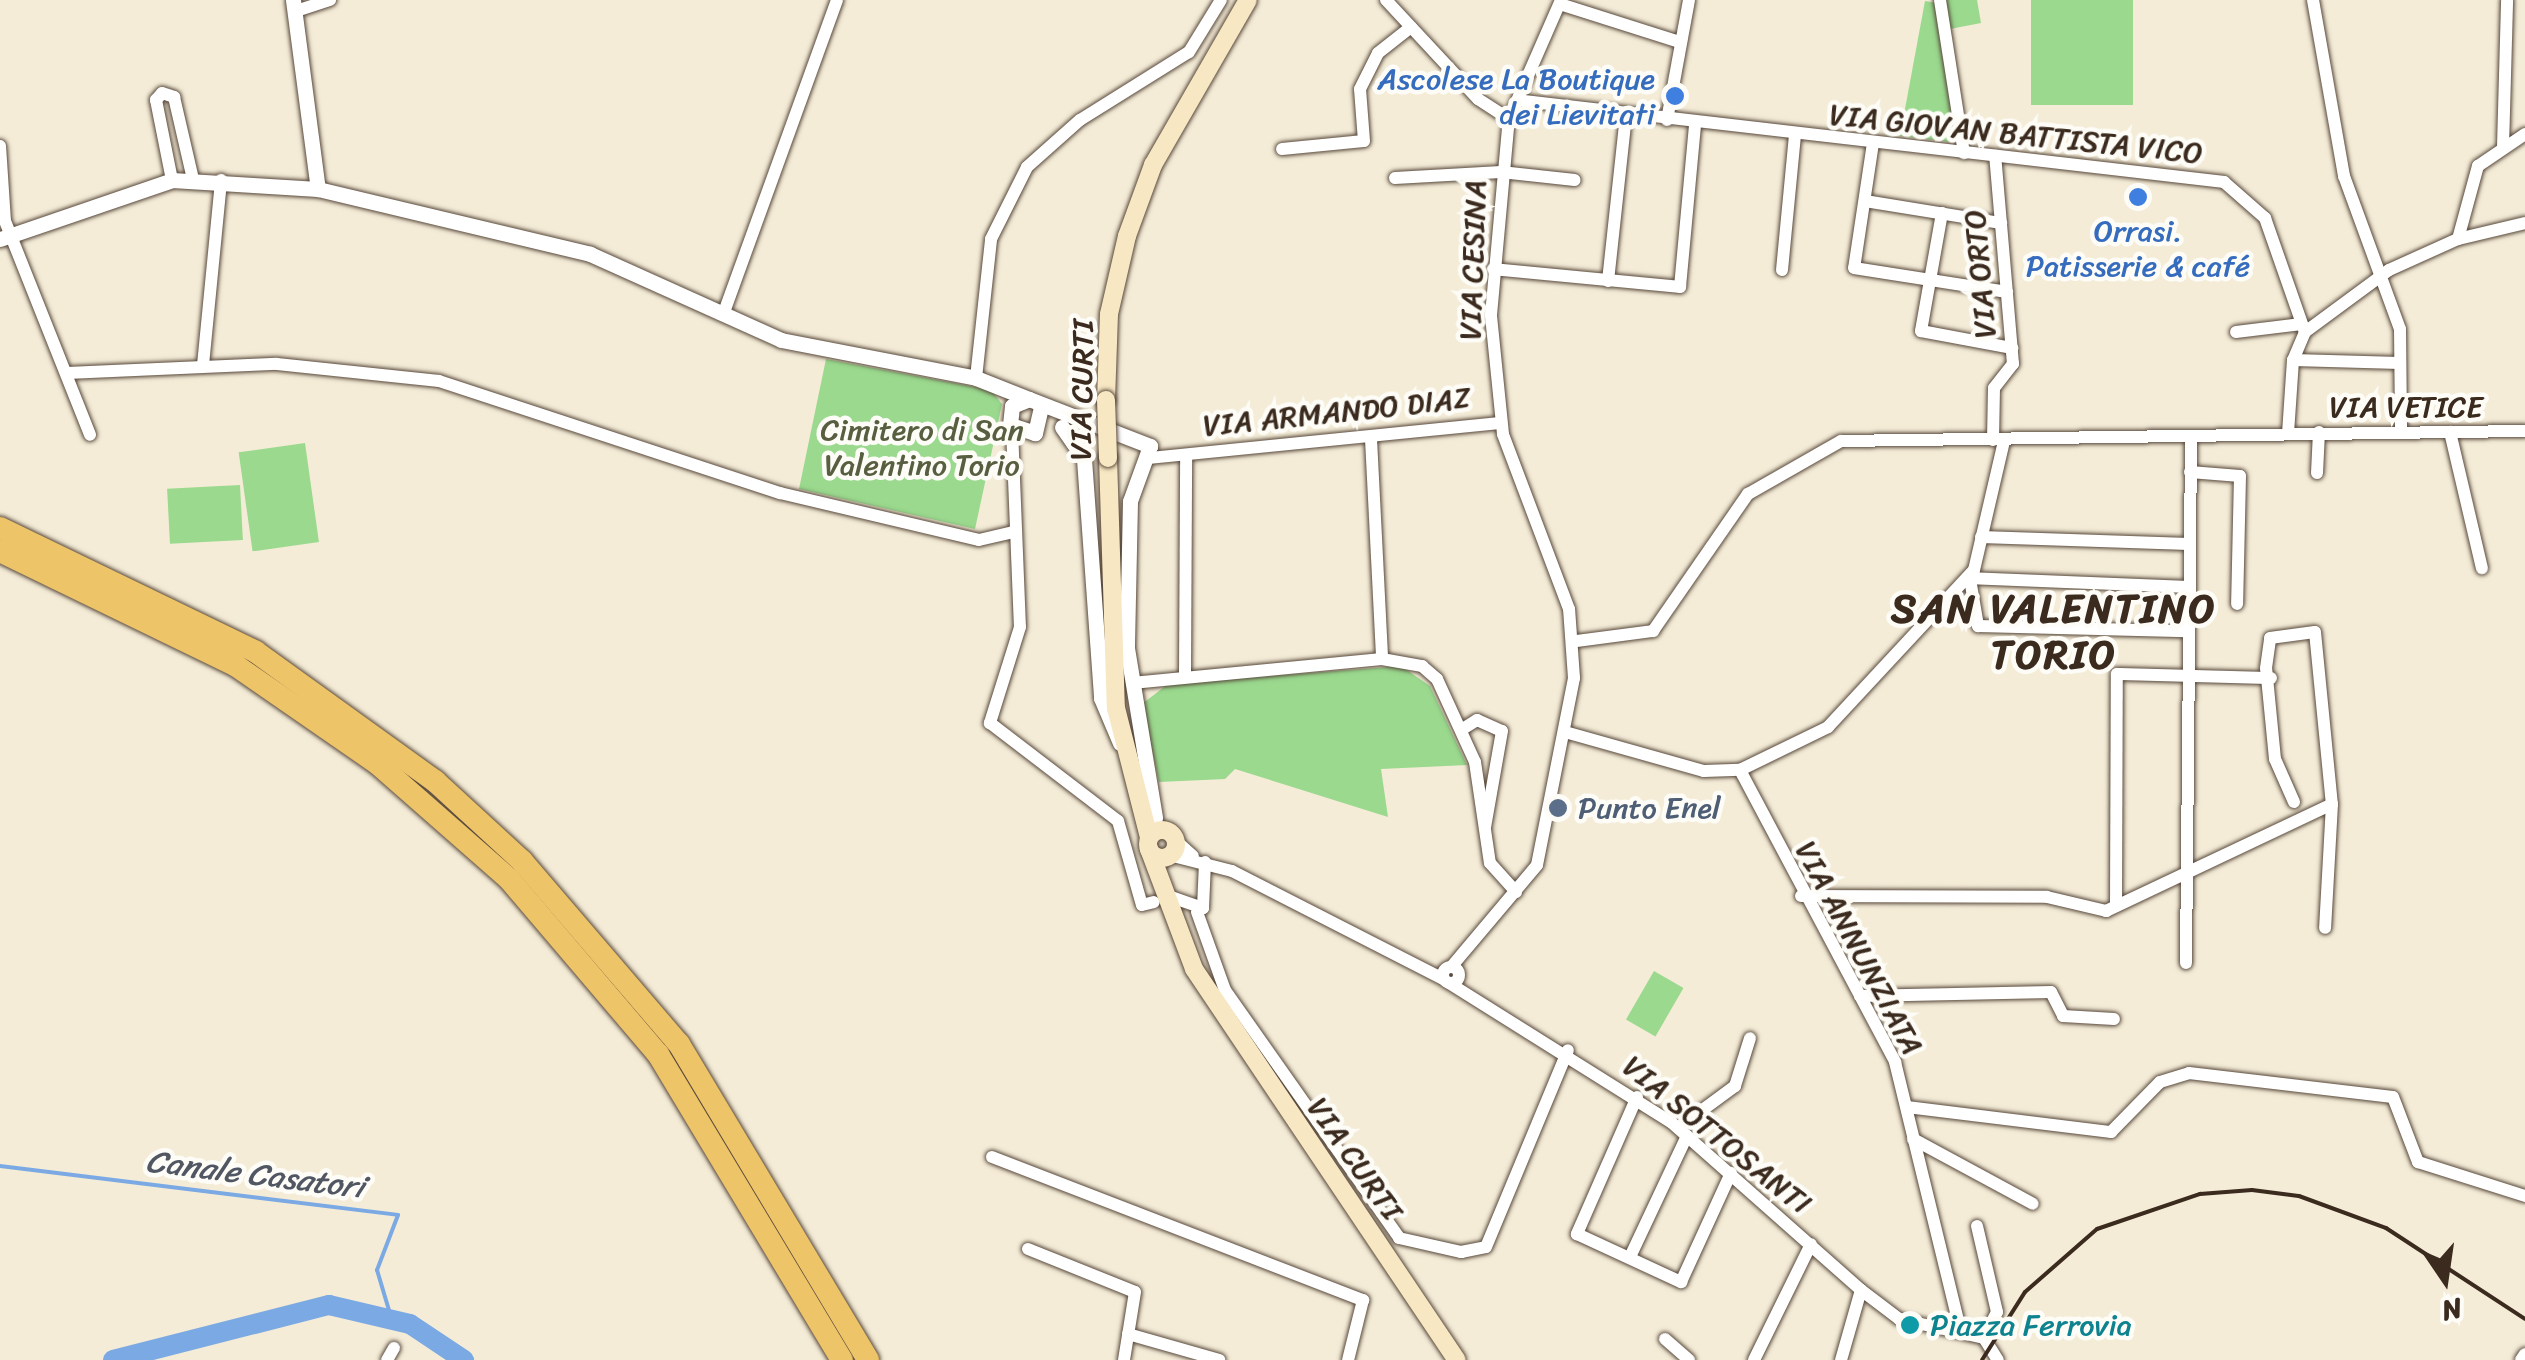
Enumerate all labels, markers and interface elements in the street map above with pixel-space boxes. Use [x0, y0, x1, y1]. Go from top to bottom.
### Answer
place label: Ascolese La Boutique dei Lievitati [1377, 61, 1655, 132]
marker: Ascolese La Boutique dei Lievitati [1664, 85, 1686, 107]
street label: VIA GIOVAN BATTISTA VICO [1826, 96, 2206, 172]
street label: VIA CESINA [1452, 179, 1494, 341]
marker: Orrasi. Patisserie & café [2127, 186, 2149, 208]
street label: VIA ORTO [1956, 208, 2004, 340]
place label: Orrasi. Patisserie & café [2026, 213, 2250, 284]
street label: VIA CURTI [1063, 321, 1101, 459]
street label: VIA ARMANDO DIAZ [1199, 380, 1475, 444]
street label: VIA VETICE [2331, 389, 2481, 425]
park label: Cimitero di San Valentino Torio [820, 412, 1024, 482]
district label: SAN VALENTINO TORIO [1892, 585, 2216, 679]
place label: Punto Enel [1578, 790, 1721, 826]
marker: Punto Enel [1547, 797, 1569, 819]
street label: VIA ANNUNZIATA [1787, 835, 1931, 1061]
street label: VIA SOTTOSANTI [1616, 1048, 1818, 1222]
street label: VIA CURTI [1301, 1092, 1409, 1226]
water label: Canale Casatori [143, 1142, 367, 1208]
north arrow [2395, 1230, 2495, 1330]
text: N [2437, 1284, 2467, 1336]
place label: Piazza Ferrovia [1930, 1307, 2132, 1343]
marker: Piazza Ferrovia [1899, 1314, 1921, 1336]

